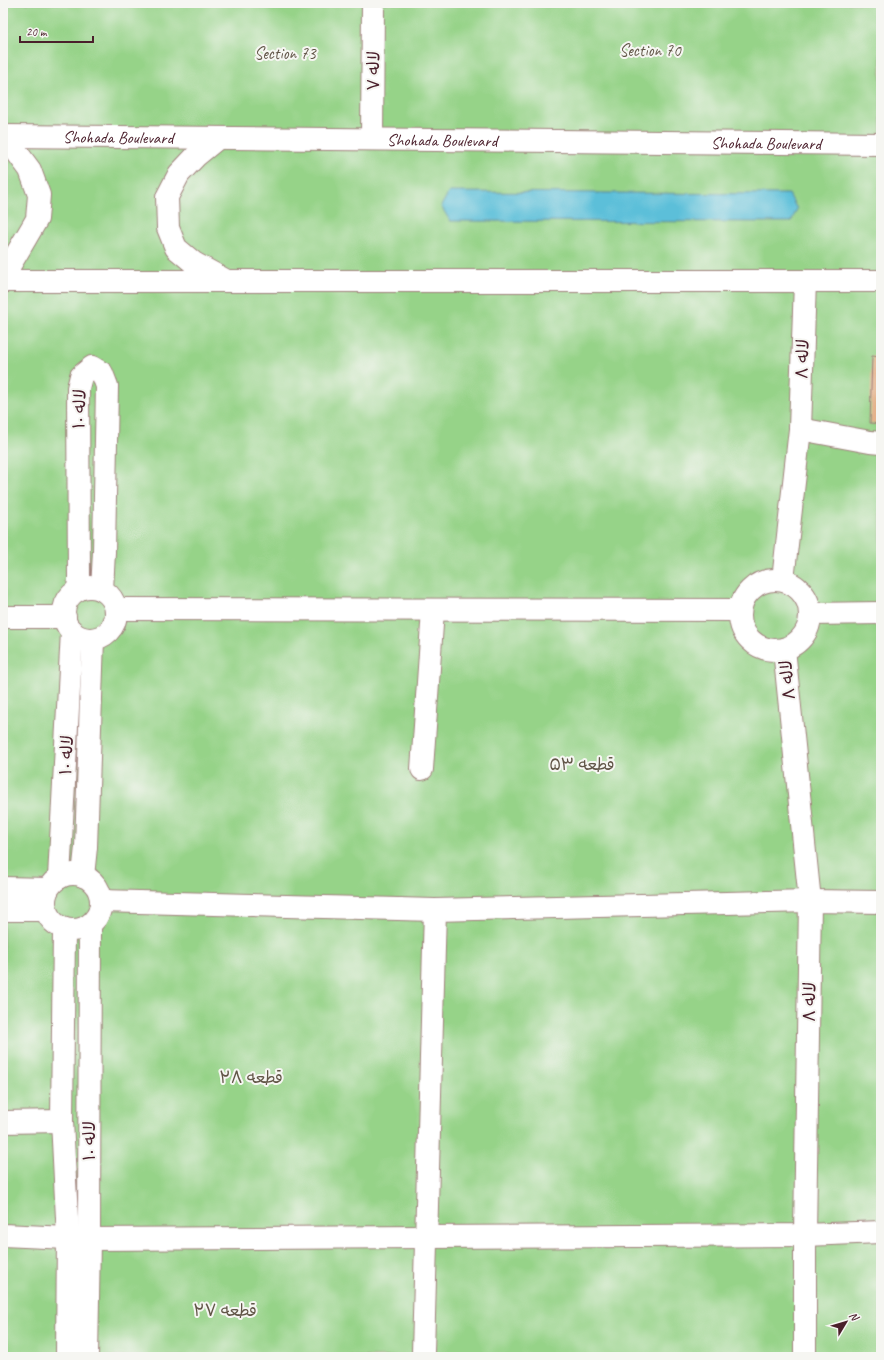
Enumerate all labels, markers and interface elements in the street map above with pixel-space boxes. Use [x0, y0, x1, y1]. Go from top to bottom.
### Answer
scale bar [20, 18, 93, 44]
text: 20 m [26, 24, 48, 40]
park label: Section 70 [619, 40, 682, 61]
park label: Section 73 [254, 43, 317, 64]
street label: لاله ۷ [363, 51, 384, 91]
street label: Shohada Boulevard [63, 127, 176, 149]
street label: Shohada Boulevard [387, 129, 500, 152]
street label: Shohada Boulevard [711, 132, 824, 154]
street label: لاله ۸ [791, 339, 814, 379]
street label: لاله ۱۰ [68, 389, 91, 429]
street label: لاله ۸ [775, 659, 800, 701]
street label: لاله ۱۰ [55, 735, 78, 775]
park label: قطعه ۵۳ [549, 754, 615, 775]
street label: لاله ۸ [799, 982, 820, 1022]
park label: قطعه ۲۸ [219, 1067, 283, 1088]
street label: لاله ۱۰ [79, 1121, 100, 1161]
park label: قطعه ۲۷ [193, 1300, 257, 1321]
north arrow [826, 1302, 866, 1342]
text: N [846, 1309, 863, 1325]

